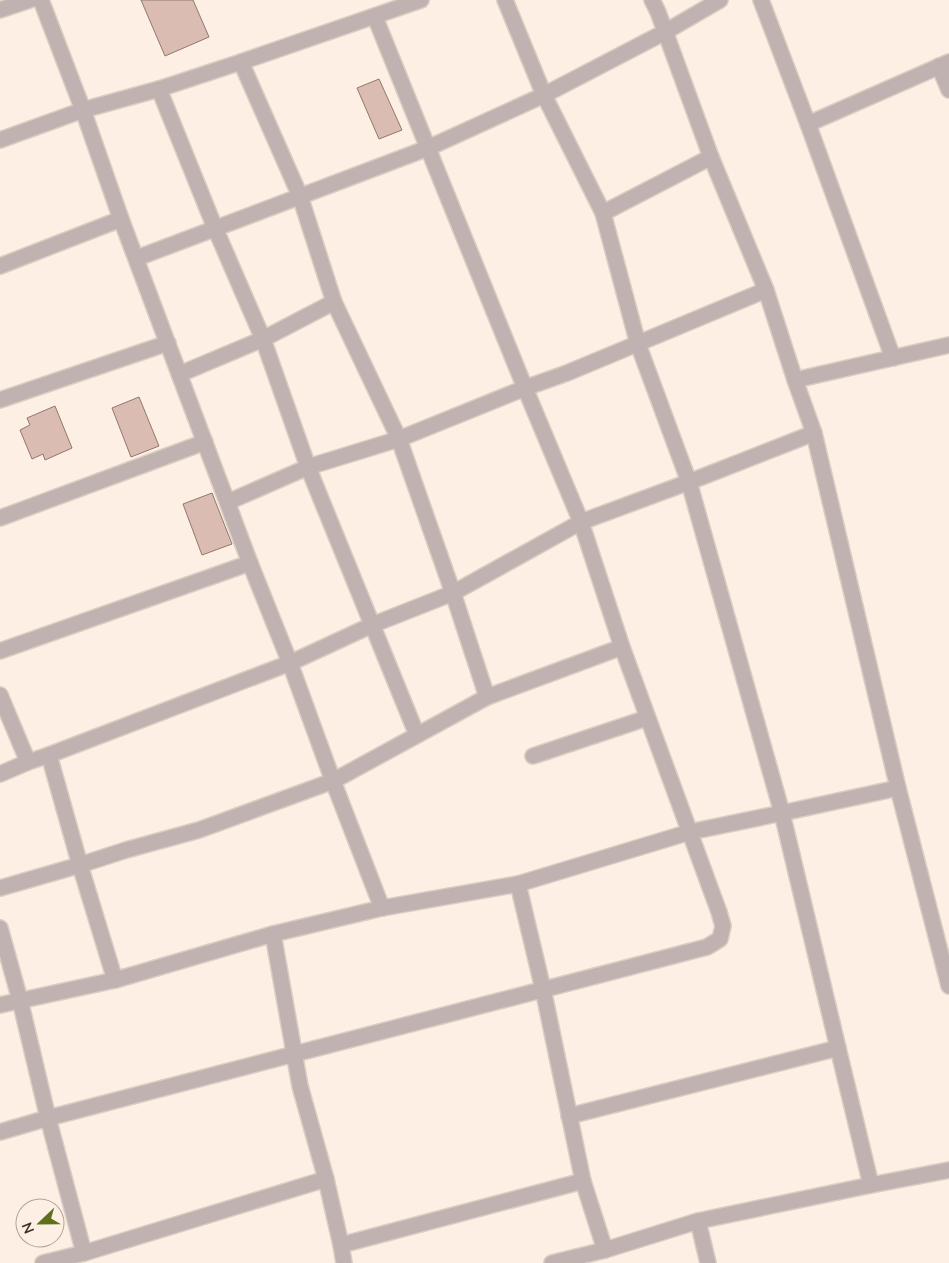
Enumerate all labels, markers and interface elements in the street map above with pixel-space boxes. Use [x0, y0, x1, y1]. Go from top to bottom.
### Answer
north arrow [15, 1198, 65, 1248]
text: N [18, 1220, 38, 1236]

